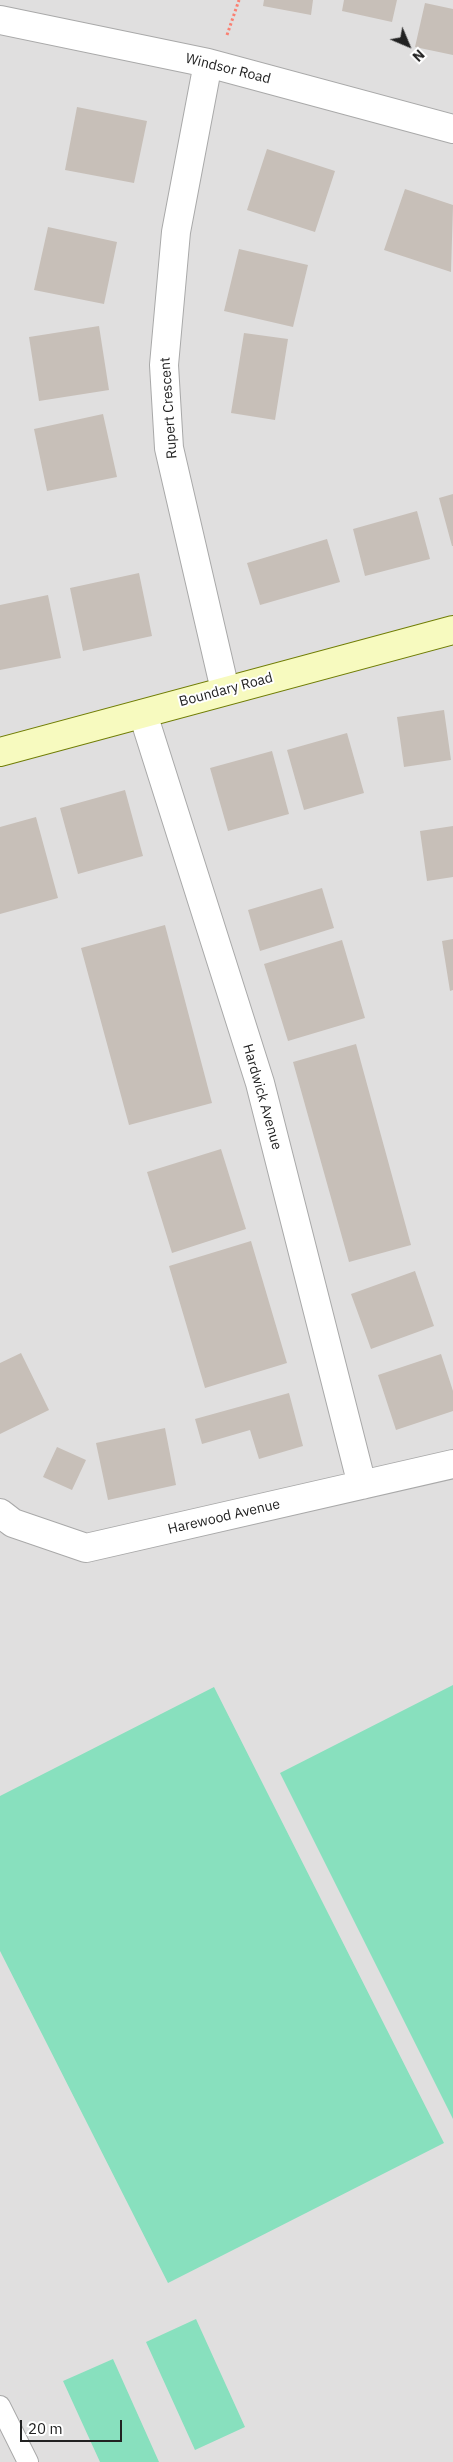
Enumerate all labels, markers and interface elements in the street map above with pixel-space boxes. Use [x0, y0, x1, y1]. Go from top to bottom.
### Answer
north arrow [383, 20, 433, 70]
text: N [409, 46, 429, 66]
street label: Windsor Road [184, 50, 272, 88]
street label: Rupert Crescent [157, 357, 181, 459]
street label: Boundary Road [177, 669, 275, 711]
street label: Hardwick Avenue [239, 1042, 285, 1152]
street label: Harewood Avenue [166, 1496, 282, 1538]
scale bar [22, 2410, 125, 2442]
text: 20 m [28, 2419, 63, 2438]

